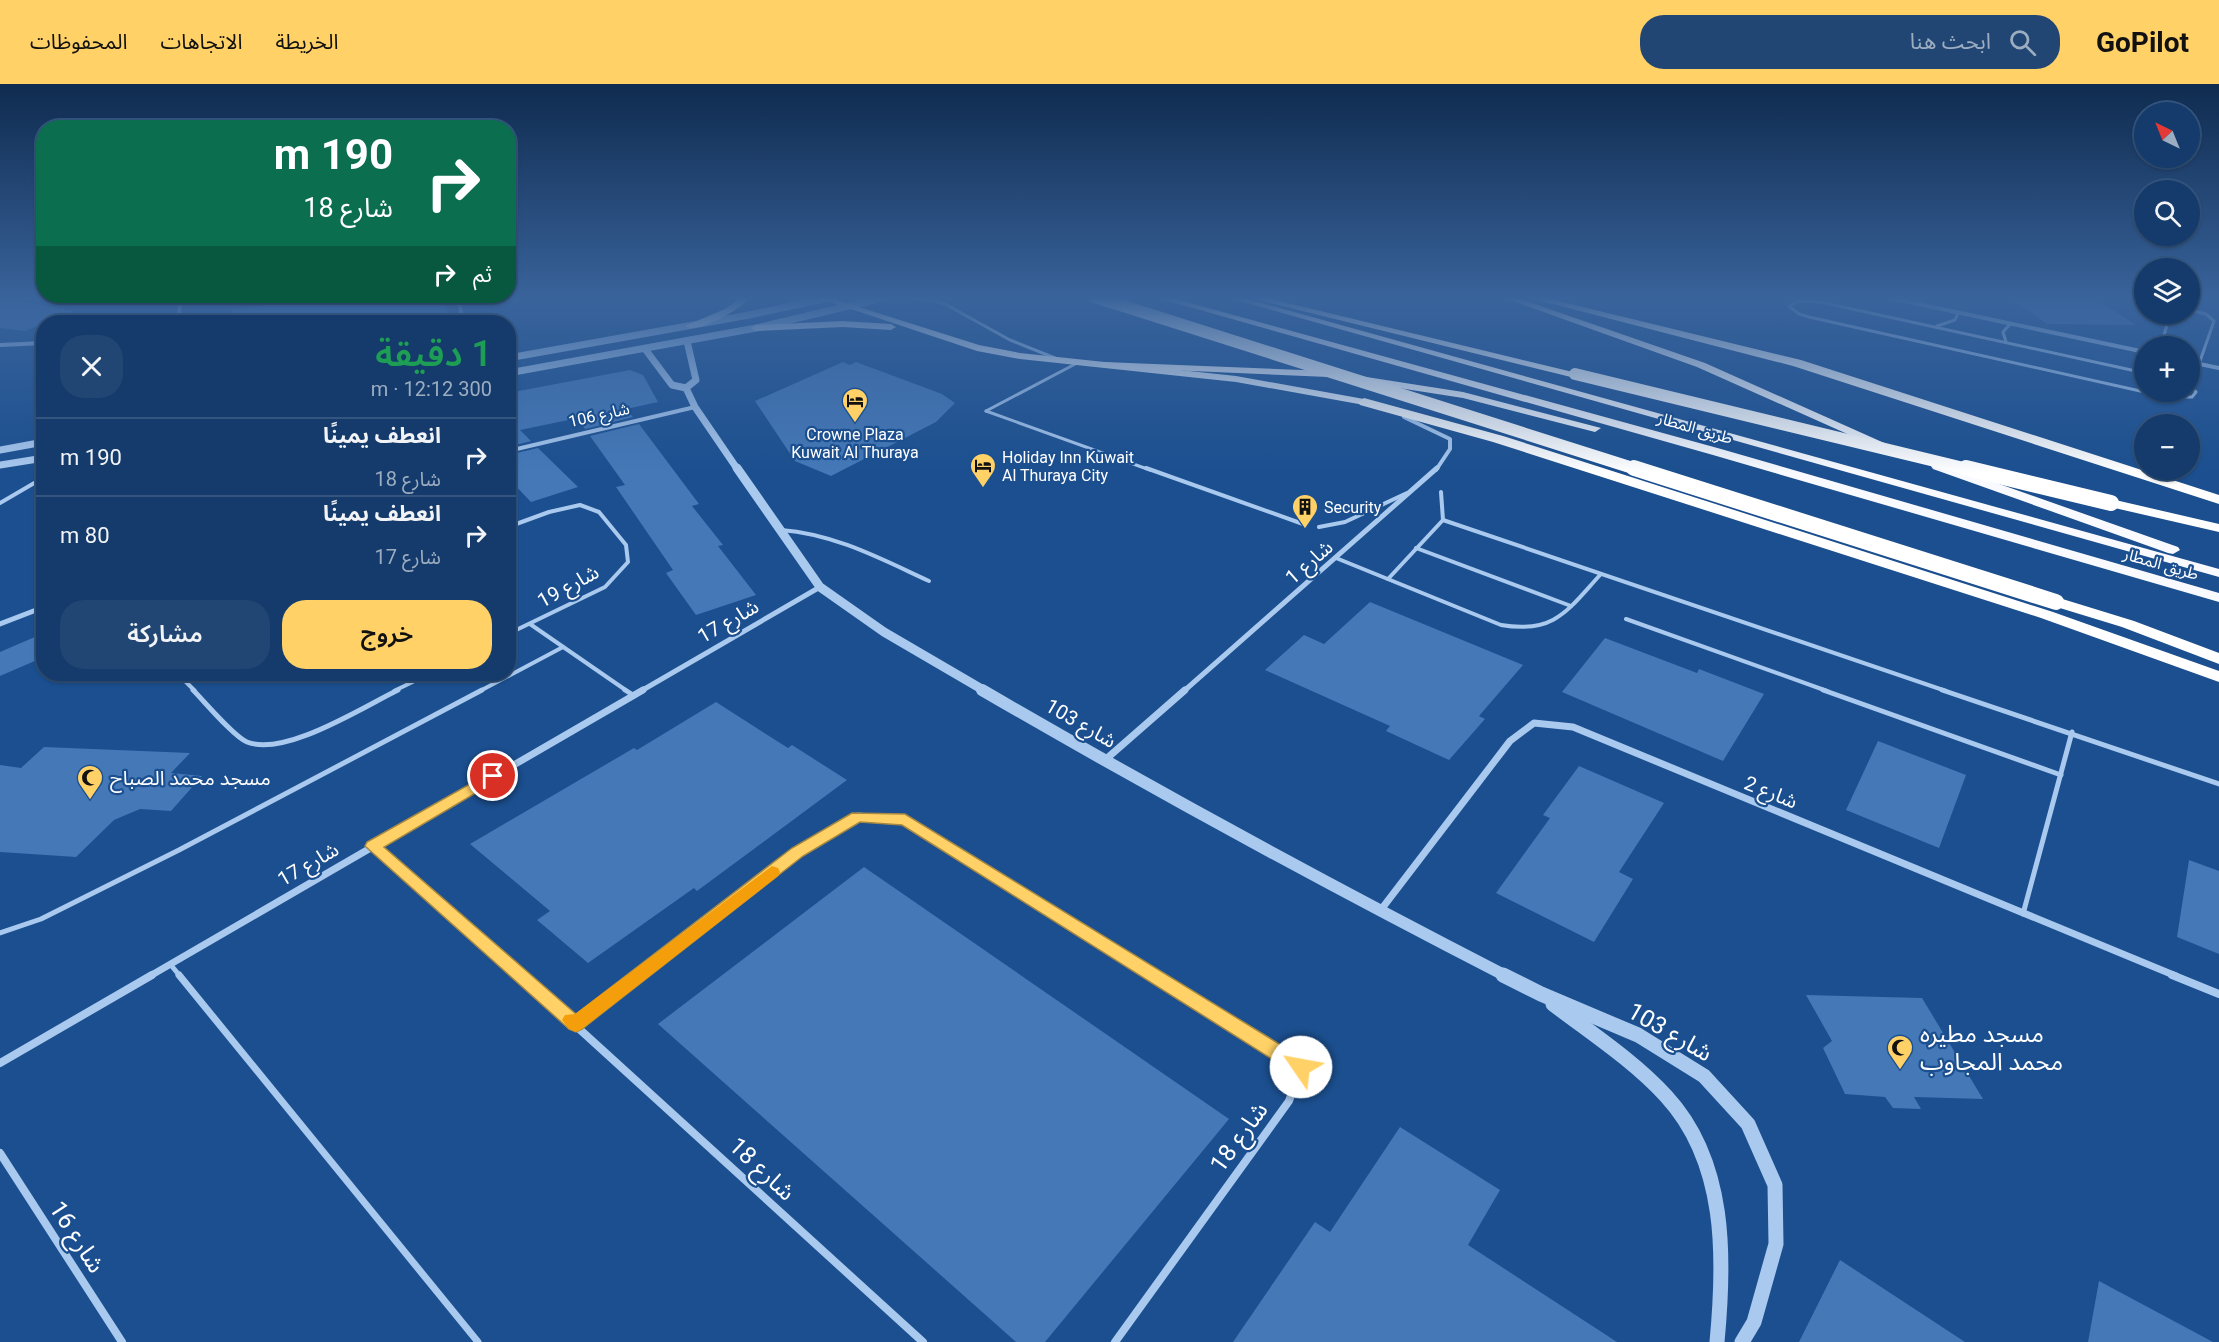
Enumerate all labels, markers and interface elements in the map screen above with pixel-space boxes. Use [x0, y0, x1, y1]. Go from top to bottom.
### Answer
search box [1640, 15, 2060, 69]
icon: search [2006, 26, 2039, 59]
text: GoPilot [2096, 26, 2189, 59]
text: ابحث هنا [1910, 29, 1991, 54]
text: المحفوظات [30, 30, 127, 54]
text: الاتجاهات [160, 30, 242, 54]
text: الخريطة [275, 30, 338, 54]
north arrow [2134, 102, 2200, 168]
map controls [2134, 102, 2200, 480]
text: 190 m [274, 130, 393, 179]
icon: right [414, 144, 492, 222]
button: search [2134, 180, 2200, 246]
text: شارع 18 [303, 192, 393, 224]
icon: right [428, 258, 461, 291]
button: layers [2134, 258, 2200, 324]
text: ثم [473, 262, 492, 287]
text: 1 دقيقة [375, 333, 492, 375]
button: close [60, 335, 123, 398]
button: + [2134, 336, 2200, 402]
text: 300 m · 12:12 [371, 377, 492, 401]
hotel icon: Crowne Plaza Kuwait Al Thuraya [840, 386, 870, 424]
street label: شارع 106 [567, 399, 632, 434]
street label: طريق المطار [1654, 408, 1735, 449]
button: − [2134, 414, 2200, 480]
text: انعطف يمينًا [323, 423, 441, 448]
place label: Crowne Plaza Kuwait Al Thuraya [791, 425, 919, 462]
icon: right [459, 441, 492, 474]
text: 190 m [60, 445, 122, 470]
place label: Holiday Inn Kuwait Al Thuraya City [1002, 448, 1134, 485]
hotel icon: Holiday Inn Kuwait Al Thuraya City [968, 451, 998, 489]
text: شارع 18 [375, 467, 441, 491]
building icon: Security [1290, 492, 1320, 530]
place label: Security [1324, 498, 1382, 517]
text: انعطف يمينًا [323, 501, 441, 526]
icon: right [459, 519, 492, 552]
text: 80 m [60, 523, 110, 548]
street label: شارع 1 [1280, 535, 1340, 591]
street label: طريق المطار [2120, 544, 2201, 585]
text: شارع 17 [375, 545, 441, 569]
street label: شارع 19 [533, 559, 604, 615]
street label: شارع 17 [693, 594, 764, 651]
button: مشاركة [60, 600, 270, 669]
button: خروج [282, 600, 492, 669]
street label: شارع 103 [1040, 693, 1121, 755]
pin [467, 750, 518, 801]
icon: arrive [476, 759, 509, 792]
mosque icon: مسجد محمد الصباح [75, 763, 105, 801]
place label: مسجد محمد الصباح [110, 766, 271, 793]
street label: شارع 2 [1740, 771, 1801, 816]
street label: شارع 17 [273, 837, 344, 894]
street label: شارع 103 [1621, 997, 1717, 1070]
place label: مسجد مطيره محمد المجاوب [1920, 1020, 2063, 1076]
mosque icon: مسجد مطيره محمد المجاوب [1885, 1033, 1915, 1071]
position arrow [1269, 1035, 1333, 1099]
street label: شارع 18 [1204, 1097, 1276, 1179]
street label: شارع 18 [721, 1132, 801, 1209]
street label: شارع 16 [41, 1196, 110, 1280]

